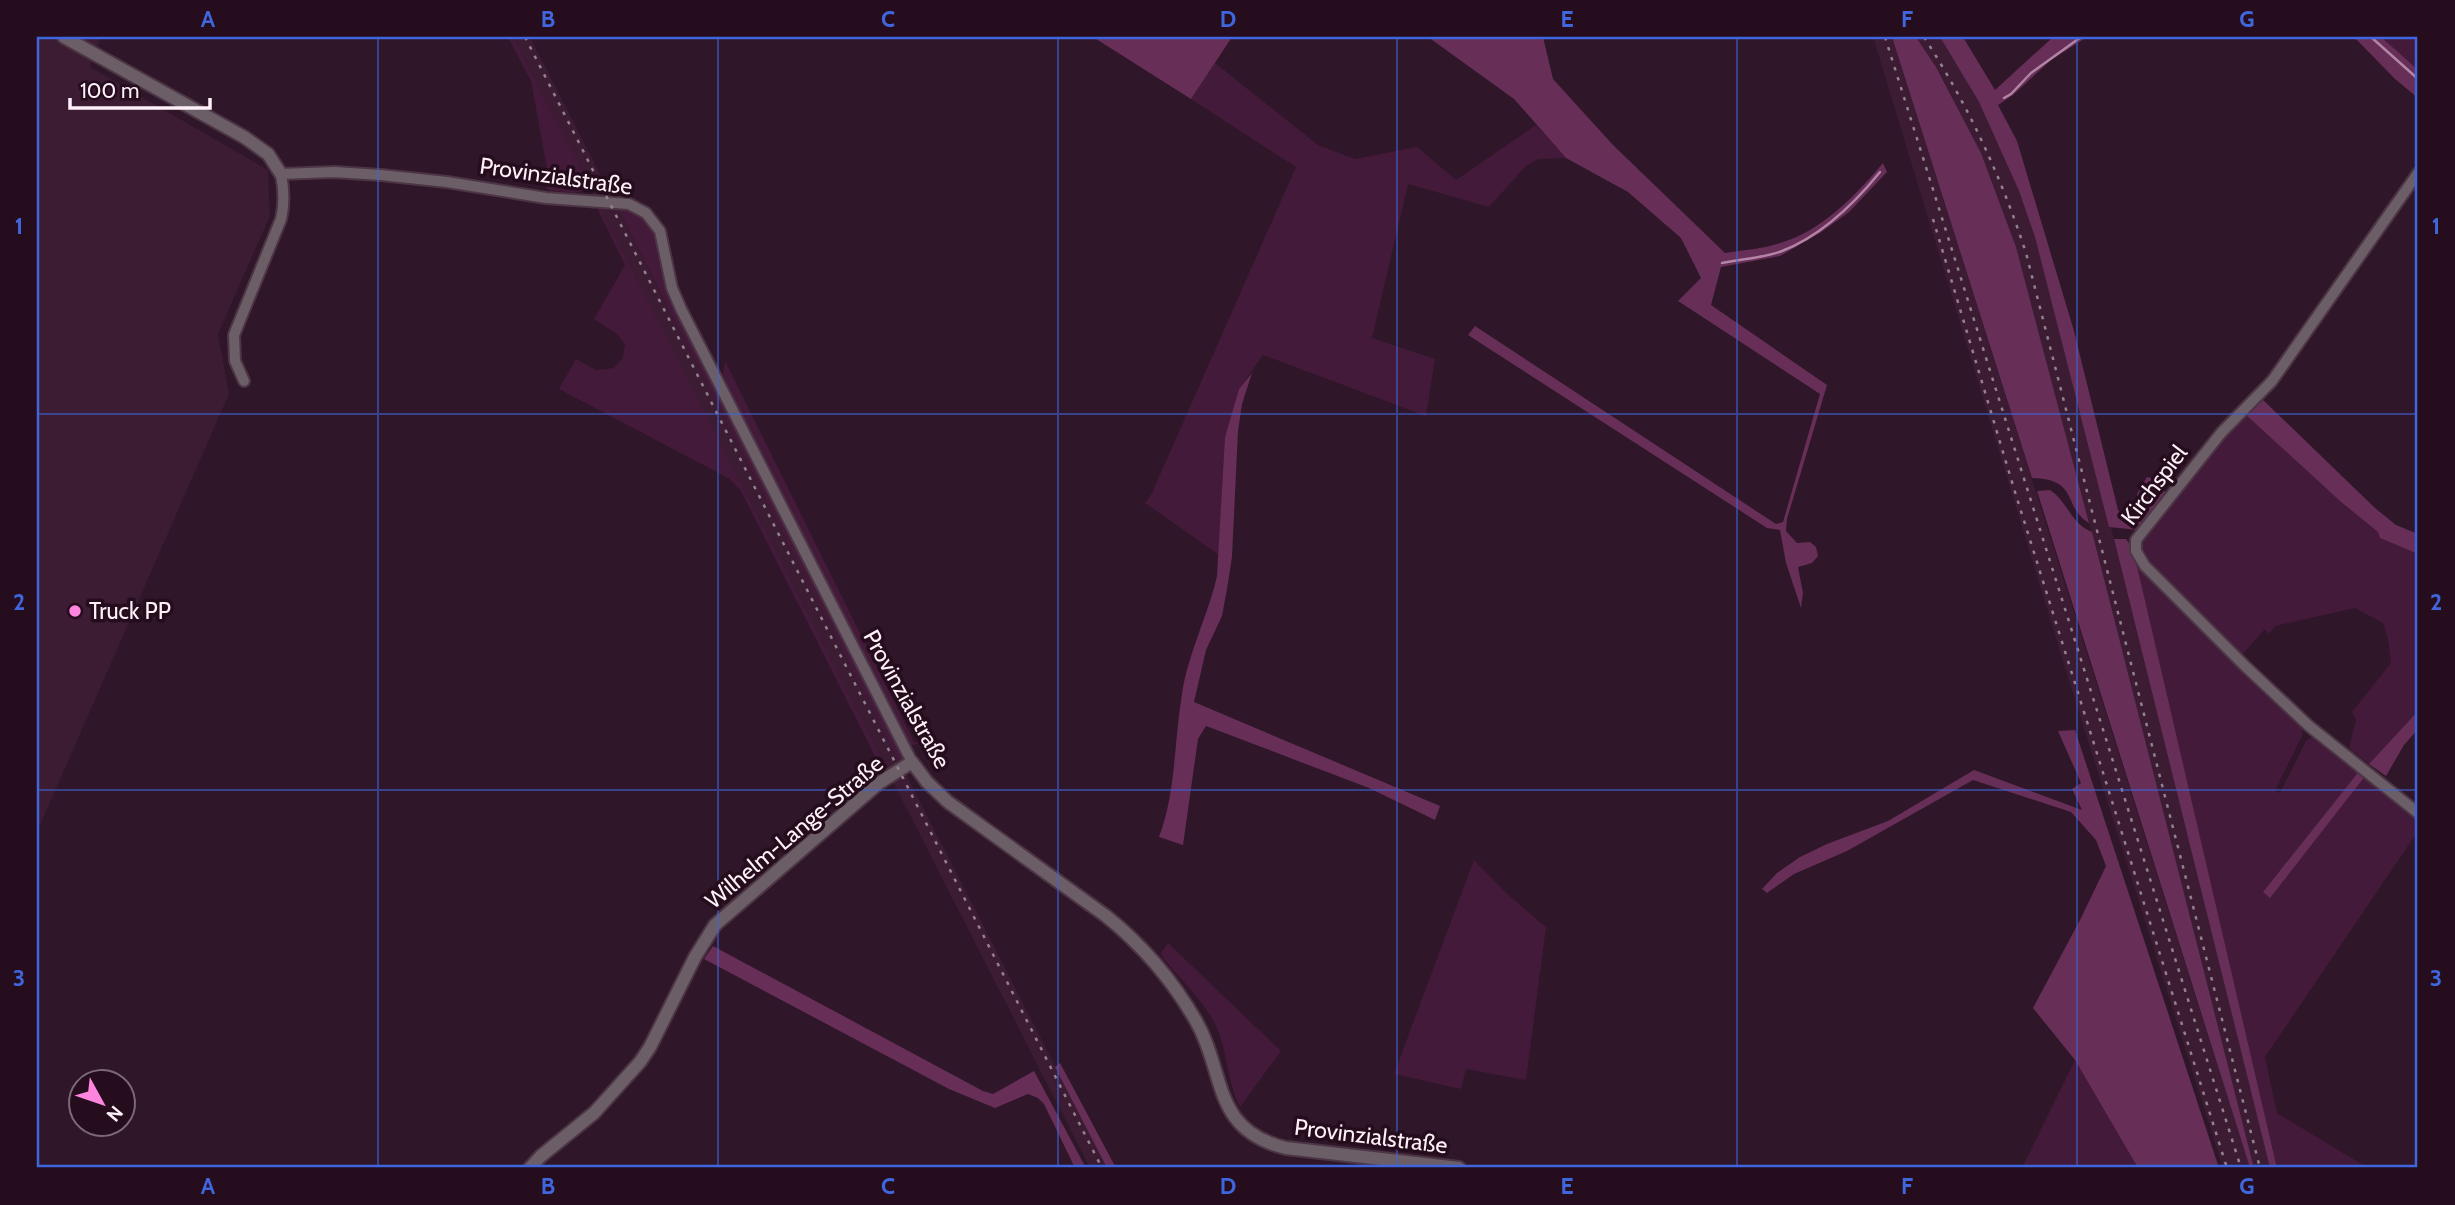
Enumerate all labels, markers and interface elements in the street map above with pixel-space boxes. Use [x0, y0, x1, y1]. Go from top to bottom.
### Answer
text: A [201, 5, 216, 33]
text: B [541, 5, 555, 33]
text: C [881, 5, 895, 33]
text: D [1220, 5, 1236, 33]
text: E [1560, 5, 1574, 33]
text: F [1901, 5, 1913, 33]
text: G [2239, 5, 2255, 33]
scale bar [70, 66, 210, 110]
text: 100 m [80, 78, 139, 103]
street label: Provinzialstraße [478, 151, 634, 201]
text: 1 [15, 212, 23, 240]
text: 1 [2432, 212, 2440, 240]
street label: Kirchspiel [2115, 439, 2193, 530]
text: 2 [13, 588, 25, 616]
text: 2 [2430, 588, 2442, 616]
place label: Truck PP [89, 597, 171, 625]
marker: Truck PP [67, 603, 83, 619]
street label: Provinzialstraße [857, 625, 957, 773]
street label: Wilhelm-Lange-Straße [699, 749, 889, 915]
text: 3 [13, 964, 25, 992]
text: 3 [2430, 964, 2442, 992]
north arrow [66, 1068, 136, 1138]
text: N [102, 1101, 128, 1126]
street label: Provinzialstraße [1293, 1113, 1449, 1159]
text: A [201, 1172, 216, 1200]
text: B [541, 1172, 555, 1200]
text: C [881, 1172, 895, 1200]
text: D [1220, 1172, 1236, 1200]
text: E [1560, 1172, 1574, 1200]
text: F [1901, 1172, 1913, 1200]
text: G [2239, 1172, 2255, 1200]

